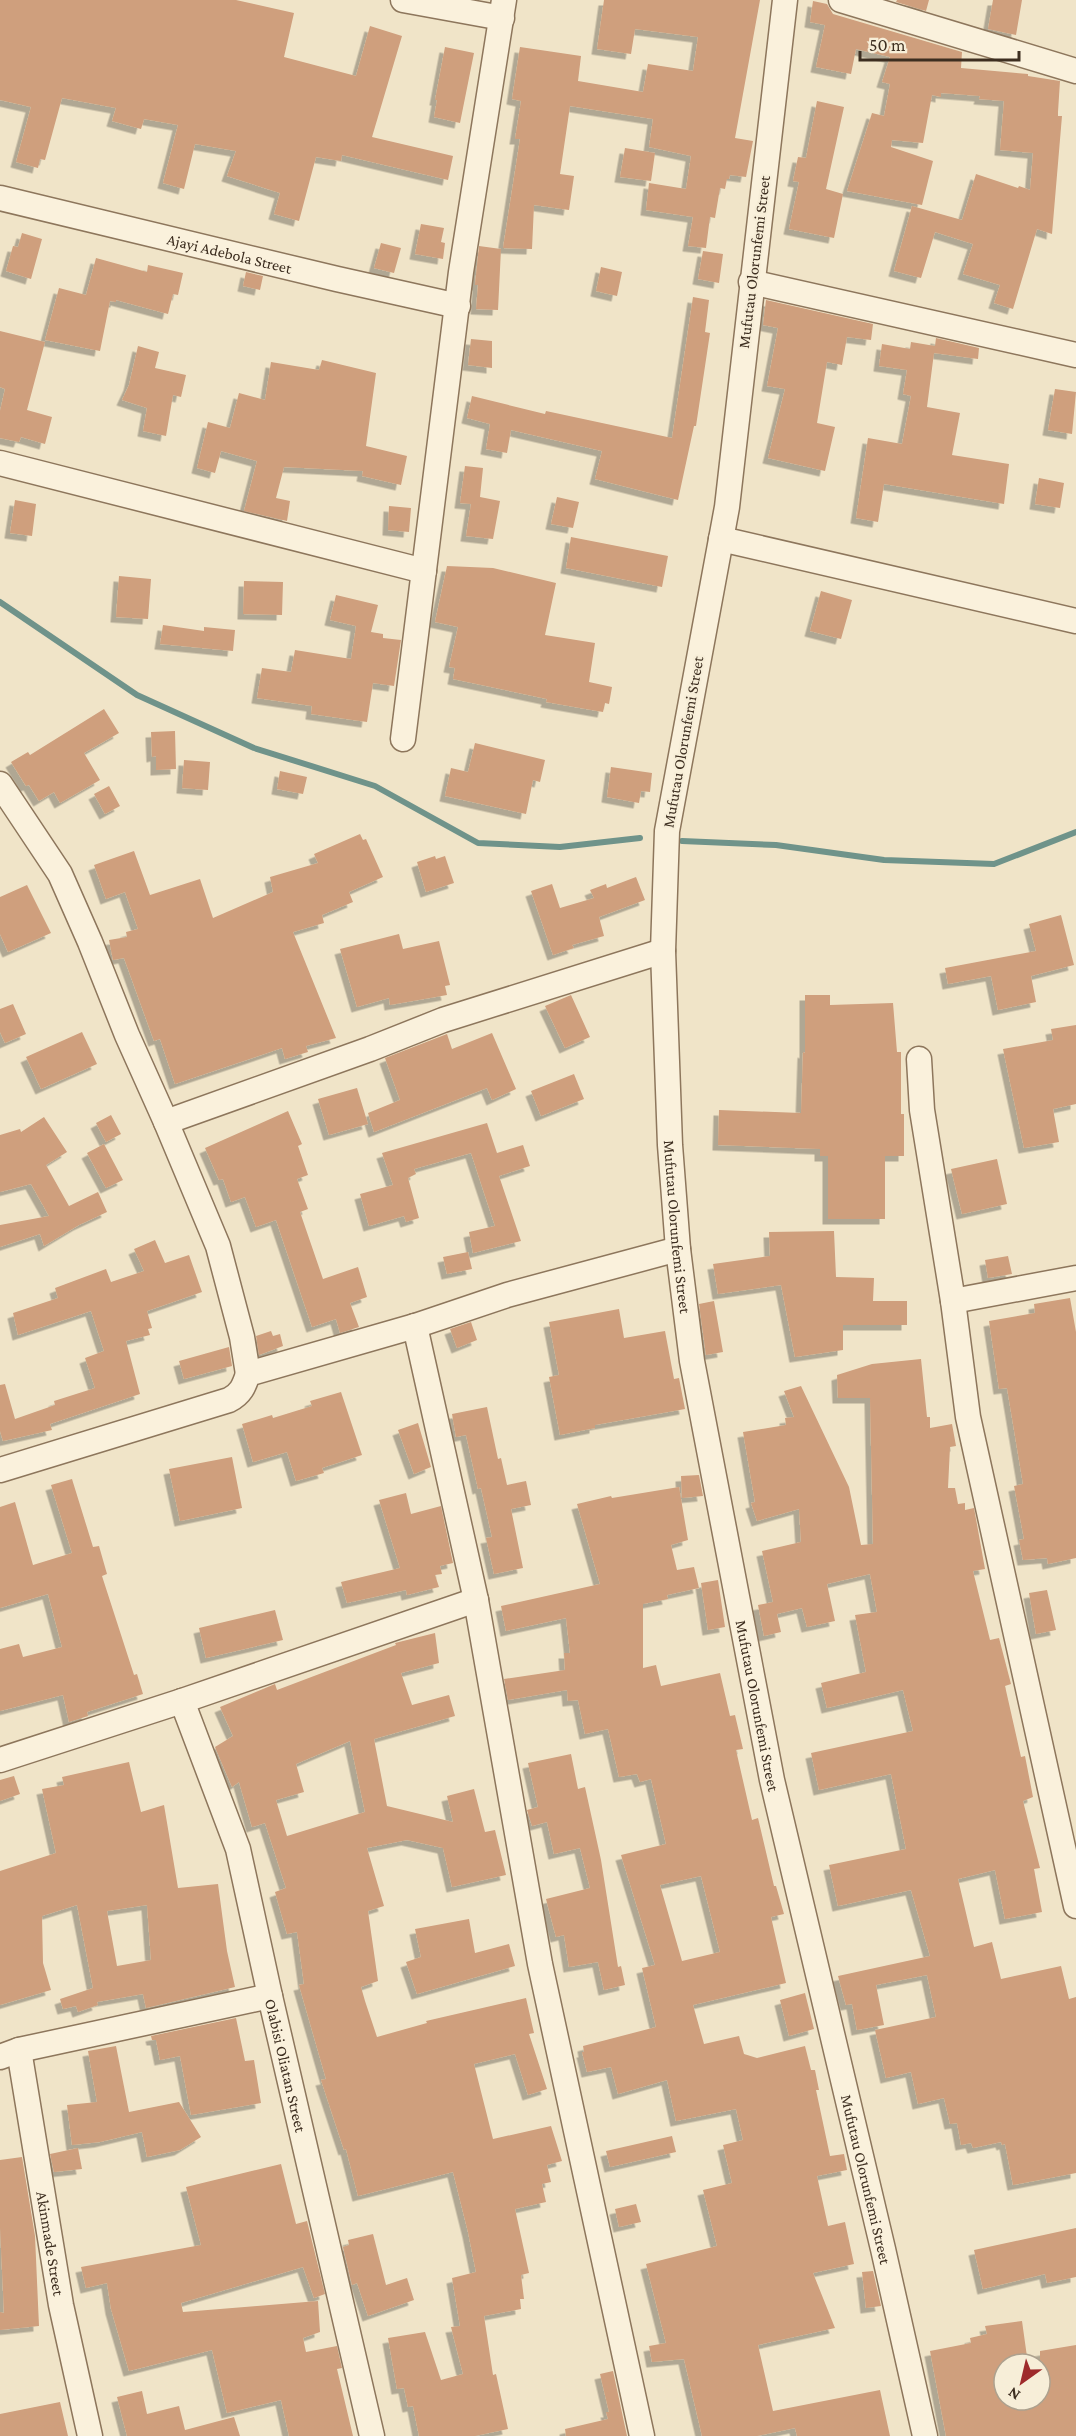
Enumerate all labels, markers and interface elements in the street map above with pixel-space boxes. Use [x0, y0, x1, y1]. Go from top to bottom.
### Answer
scale bar [860, 24, 1019, 62]
text: 50 m [869, 35, 906, 55]
street label: Mufutau Olorunfemi Street [735, 174, 773, 349]
street label: Ajayi Adebola Street [165, 230, 294, 276]
street label: Mufutau Olorunfemi Street [660, 654, 707, 829]
street label: Mufutau Olorunfemi Street [661, 1139, 695, 1315]
street label: Mufutau Olorunfemi Street [733, 1619, 783, 1794]
street label: Olabisi Oliatan Street [262, 1997, 310, 2135]
street label: Mufutau Olorunfemi Street [838, 2093, 895, 2266]
street label: Akinmade Street [34, 2190, 68, 2298]
north arrow [992, 2352, 1052, 2412]
text: N [1005, 2384, 1023, 2404]

